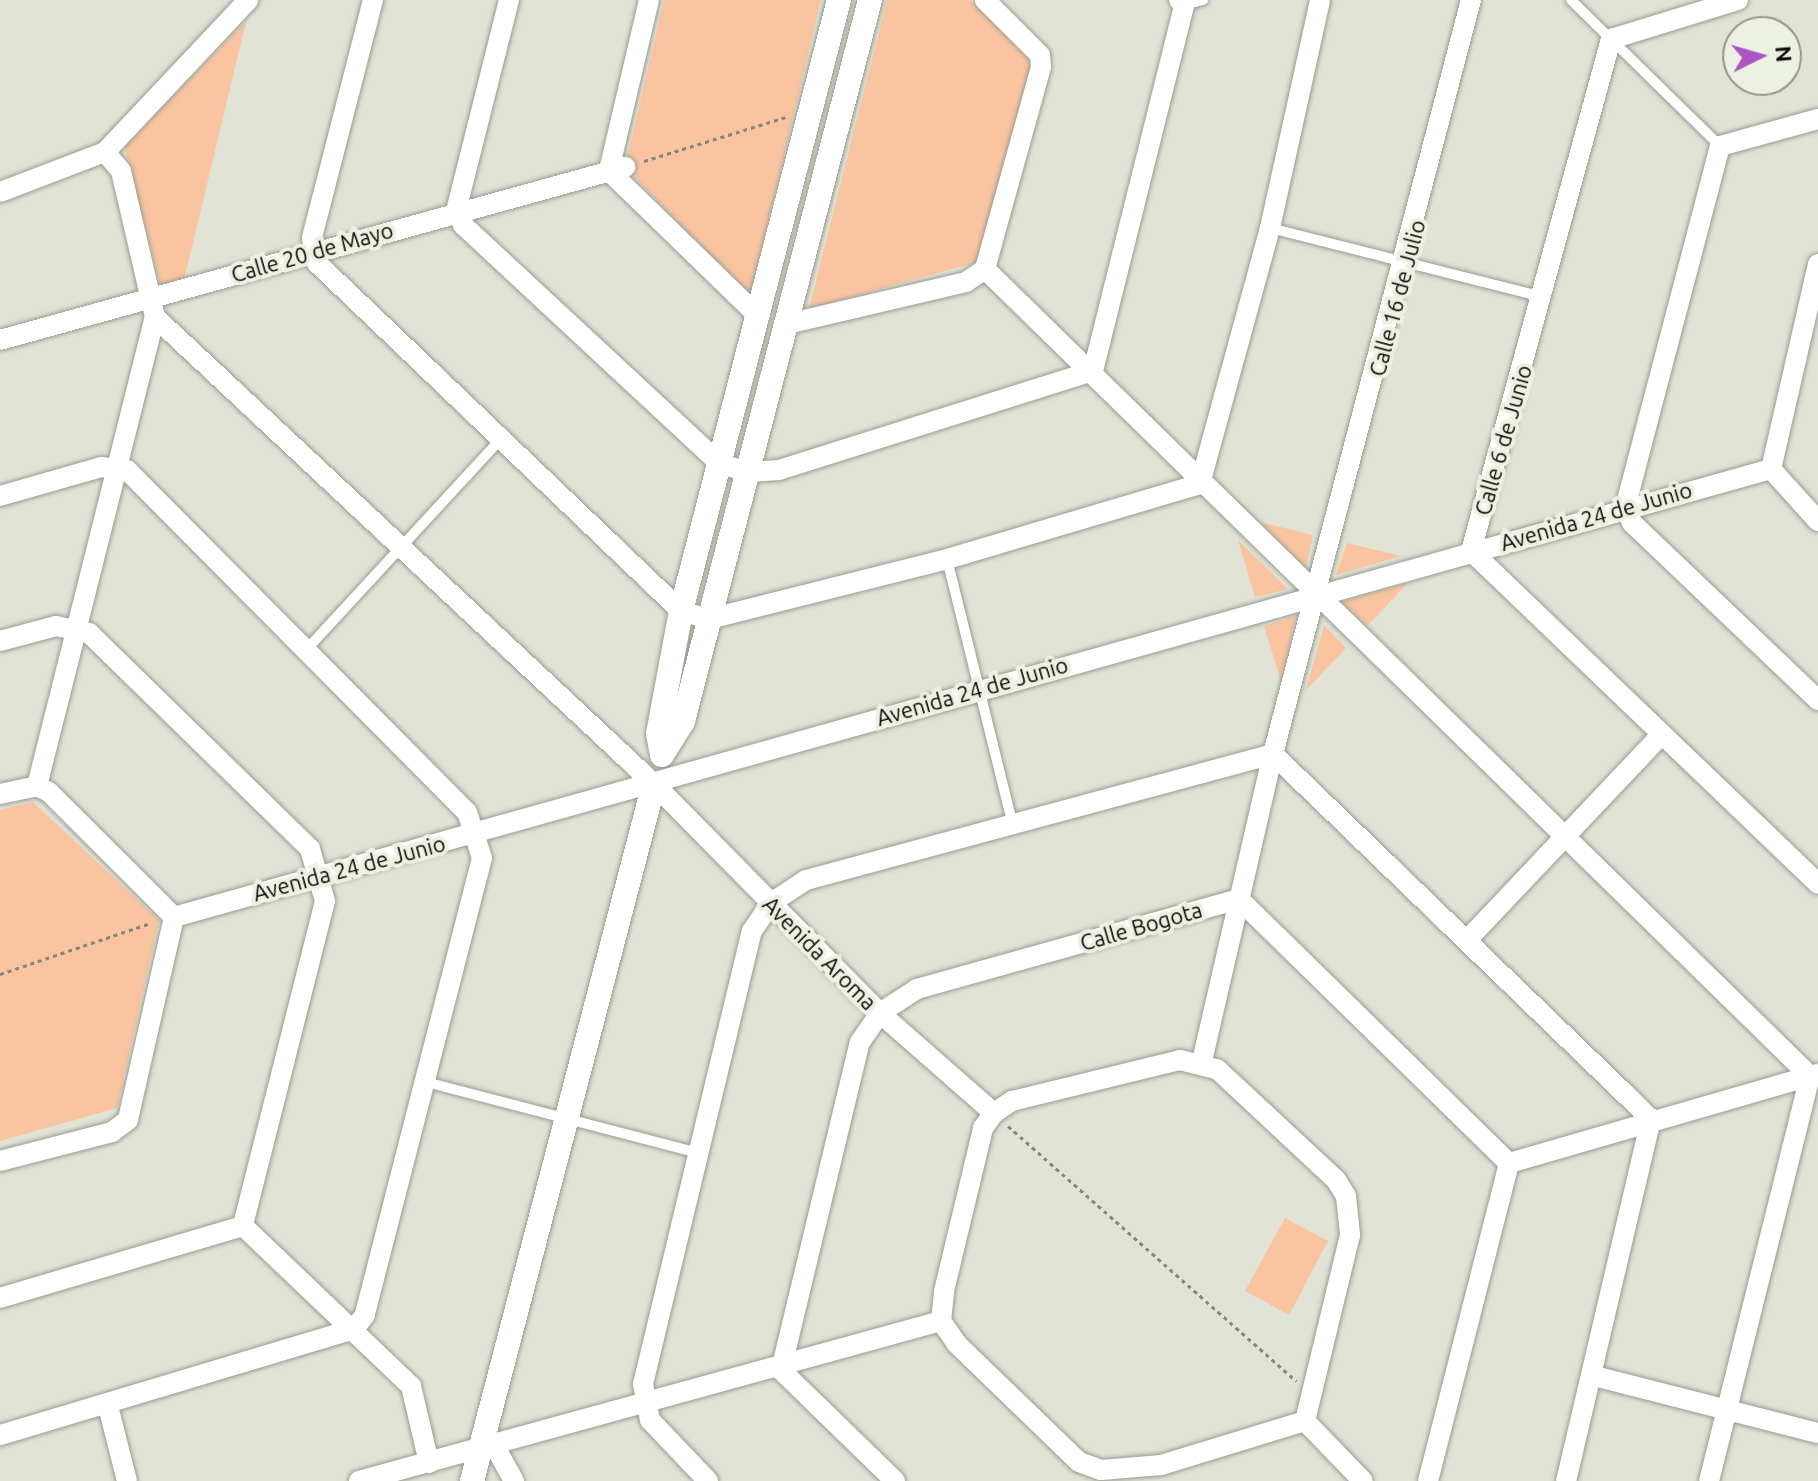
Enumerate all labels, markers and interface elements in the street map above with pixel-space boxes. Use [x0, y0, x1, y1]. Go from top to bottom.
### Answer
north arrow [1722, 16, 1802, 96]
text: N [1771, 45, 1798, 63]
street label: Calle 20 de Mayo [228, 216, 396, 288]
street label: Calle 16 de Julio [1363, 217, 1431, 379]
street label: Calle 6 de Junio [1469, 362, 1537, 518]
street label: Avenida 24 de Junio [1497, 476, 1695, 556]
street label: Avenida 24 de Junio [873, 651, 1071, 731]
street label: Avenida 24 de Junio [250, 830, 448, 906]
street label: Avenida Aroma [758, 891, 882, 1015]
street label: Calle Bogota [1077, 896, 1205, 956]

